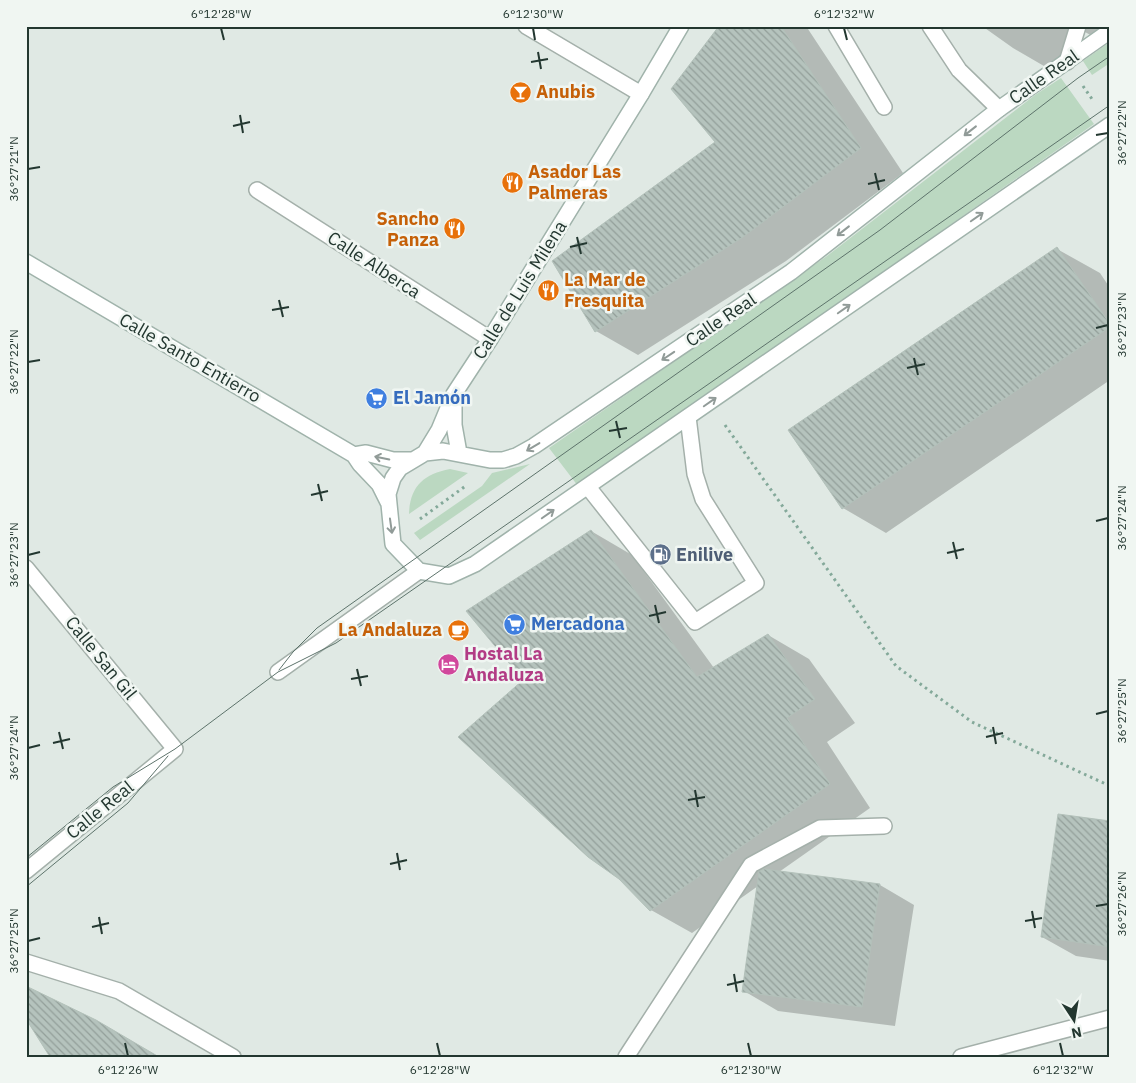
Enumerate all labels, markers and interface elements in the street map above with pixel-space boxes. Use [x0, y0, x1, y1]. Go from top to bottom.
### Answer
text: 6°12'28"W [191, 6, 252, 21]
text: 6°12'30"W [503, 6, 564, 21]
text: 6°12'32"W [814, 6, 875, 21]
street label: Calle Real [1004, 44, 1083, 109]
bar icon: Anubis [508, 80, 532, 104]
place label: Anubis [536, 80, 595, 103]
text: 36°27'22"N [1114, 100, 1129, 166]
one-way arrow [964, 125, 977, 136]
text: 36°27'21"N [6, 136, 21, 202]
place label: Asador Las Palmeras [528, 160, 621, 204]
restaurant icon: Asador Las Palmeras [500, 170, 524, 194]
place label: Sancho Panza [377, 207, 439, 251]
one-way arrow [970, 212, 984, 222]
street label: Calle de Luis Milena [468, 216, 572, 363]
restaurant icon: Sancho Panza [443, 217, 467, 241]
street label: Calle Alberca [323, 226, 426, 303]
one-way arrow [837, 226, 850, 237]
place label: La Mar de Fresquita [564, 268, 646, 312]
restaurant icon: La Mar de Fresquita [536, 278, 560, 302]
street label: Calle Real [681, 288, 761, 352]
text: 36°27'23"N [1114, 292, 1129, 358]
one-way arrow [837, 304, 851, 314]
street label: Calle Santo Entierro [115, 308, 265, 408]
text: 36°27'22"N [6, 329, 21, 395]
one-way arrow [661, 351, 675, 361]
supermarket icon: El Jamón [365, 386, 389, 410]
place label: El Jamón [393, 386, 471, 409]
one-way arrow [703, 397, 717, 407]
one-way arrow [526, 442, 540, 452]
one-way arrow [375, 453, 391, 462]
text: 36°27'24"N [1114, 485, 1129, 551]
one-way arrow [541, 509, 555, 519]
one-way arrow [386, 518, 396, 534]
text: 36°27'23"N [6, 522, 21, 588]
fuel station icon: Enilive [648, 543, 672, 567]
place label: Enilive [676, 543, 733, 566]
street label: Calle San Gil [61, 611, 142, 704]
supermarket icon: Mercadona [503, 612, 527, 636]
place label: Mercadona [531, 612, 625, 635]
place label: La Andaluza [338, 618, 442, 641]
cafe icon: La Andaluza [446, 618, 470, 642]
place label: Hostal La Andaluza [464, 642, 544, 686]
hotel icon: Hostal La Andaluza [436, 652, 460, 676]
text: 36°27'25"N [1114, 678, 1129, 744]
text: 36°27'24"N [6, 715, 21, 781]
street label: Calle Real [61, 775, 138, 844]
text: 36°27'26"N [1114, 871, 1129, 937]
text: 36°27'25"N [6, 908, 21, 974]
north arrow [1048, 996, 1098, 1046]
text: N [1070, 1023, 1084, 1043]
text: 6°12'26"W [98, 1062, 159, 1077]
text: 6°12'28"W [410, 1062, 471, 1077]
text: 6°12'30"W [721, 1062, 782, 1077]
text: 6°12'32"W [1033, 1062, 1094, 1077]

